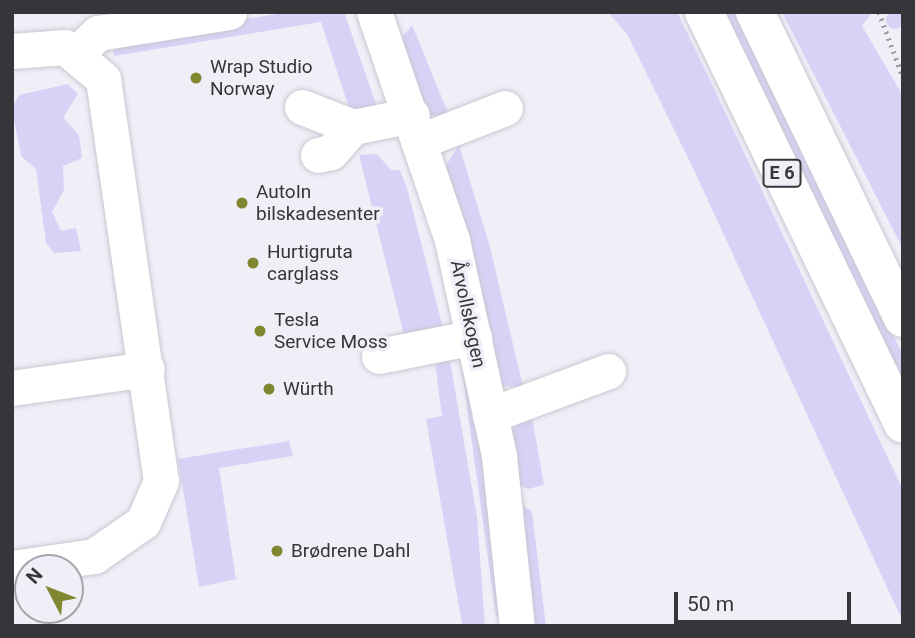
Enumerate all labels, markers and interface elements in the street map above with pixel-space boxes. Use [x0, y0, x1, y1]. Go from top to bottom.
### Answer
place label: Wrap Studio Norway [210, 56, 313, 100]
marker: Wrap Studio Norway [188, 70, 204, 86]
road number: E 6 [761, 158, 803, 188]
place label: AutoIn bilskadesenter [256, 181, 380, 225]
marker: AutoIn bilskadesenter [234, 195, 250, 211]
place label: Hurtigruta carglass [267, 241, 353, 285]
marker: Hurtigruta carglass [245, 255, 261, 271]
street label: Årvollskogen [445, 258, 491, 370]
place label: Tesla Service Moss [274, 309, 388, 353]
marker: Tesla Service Moss [252, 323, 268, 339]
place label: Würth [283, 378, 334, 400]
marker: Würth [261, 381, 277, 397]
place label: Brødrene Dahl [291, 540, 410, 562]
marker: Brødrene Dahl [269, 543, 285, 559]
north arrow [14, 554, 84, 624]
text: N [21, 563, 48, 589]
scale bar [677, 578, 854, 622]
text: 50 m [687, 592, 734, 616]

